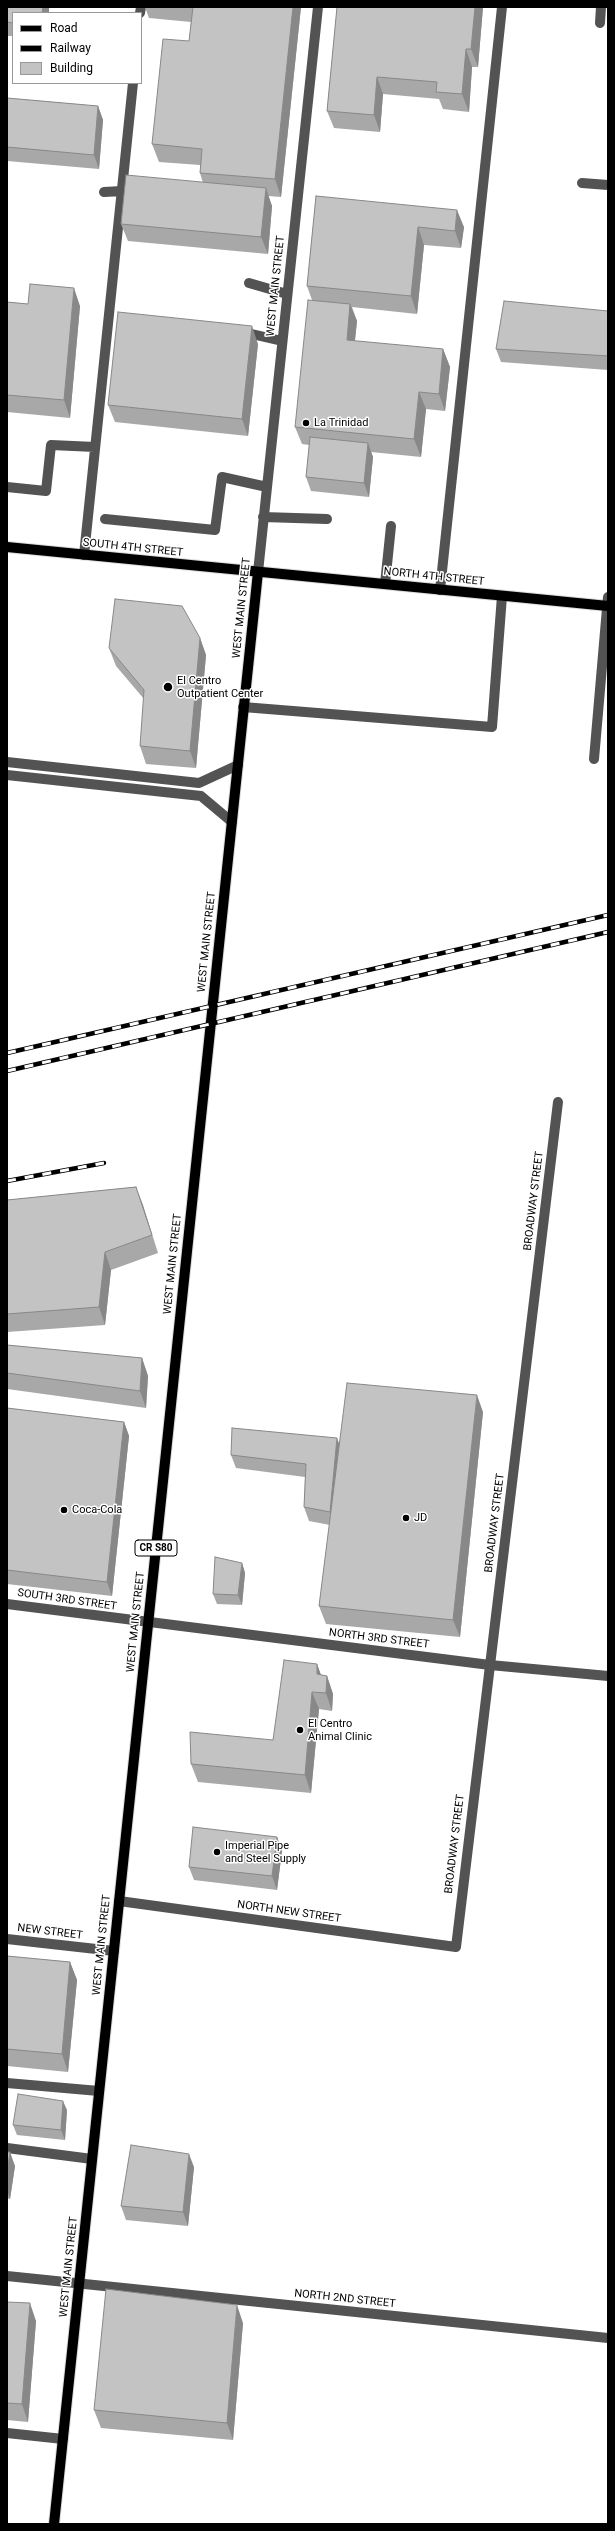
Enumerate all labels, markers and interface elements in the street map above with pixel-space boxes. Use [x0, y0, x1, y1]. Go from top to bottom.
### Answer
legend [12, 12, 142, 84]
text: Road [50, 21, 78, 35]
text: Railway [50, 41, 91, 55]
text: Building [50, 61, 93, 75]
street label: WEST MAIN STREET [264, 235, 288, 337]
place label: La Trinidad [314, 416, 368, 430]
marker: La Trinidad [301, 418, 311, 428]
street label: SOUTH 4TH STREET [82, 536, 184, 560]
street label: WEST MAIN STREET [230, 557, 254, 659]
street label: NORTH 4TH STREET [383, 565, 485, 589]
place label: El Centro Outpatient Center [177, 674, 263, 700]
marker: El Centro Outpatient Center [162, 681, 174, 693]
street label: WEST MAIN STREET [195, 891, 219, 993]
street label: BROADWAY STREET [521, 1151, 547, 1251]
street label: WEST MAIN STREET [161, 1213, 185, 1315]
street label: BROADWAY STREET [482, 1473, 508, 1573]
place label: Coca-Cola [72, 1503, 122, 1517]
marker: Coca-Cola [59, 1505, 69, 1515]
place label: JD [414, 1511, 427, 1525]
marker: JD [401, 1513, 411, 1523]
road number: CR S80 [135, 1540, 177, 1556]
street label: WEST MAIN STREET [124, 1571, 148, 1673]
street label: SOUTH 3RD STREET [16, 1586, 118, 1614]
street label: NORTH 3RD STREET [328, 1626, 430, 1652]
place label: El Centro Animal Clinic [308, 1717, 372, 1743]
marker: El Centro Animal Clinic [295, 1725, 305, 1735]
street label: BROADWAY STREET [442, 1794, 468, 1894]
place label: Imperial Pipe and Steel Supply [225, 1839, 306, 1865]
marker: Imperial Pipe and Steel Supply [212, 1847, 222, 1857]
street label: WEST MAIN STREET [90, 1894, 114, 1996]
street label: NORTH NEW STREET [236, 1898, 342, 1926]
street label: NEW STREET [17, 1921, 83, 1943]
street label: WEST MAIN STREET [57, 2216, 81, 2318]
street label: NORTH 2ND STREET [294, 2287, 396, 2311]

